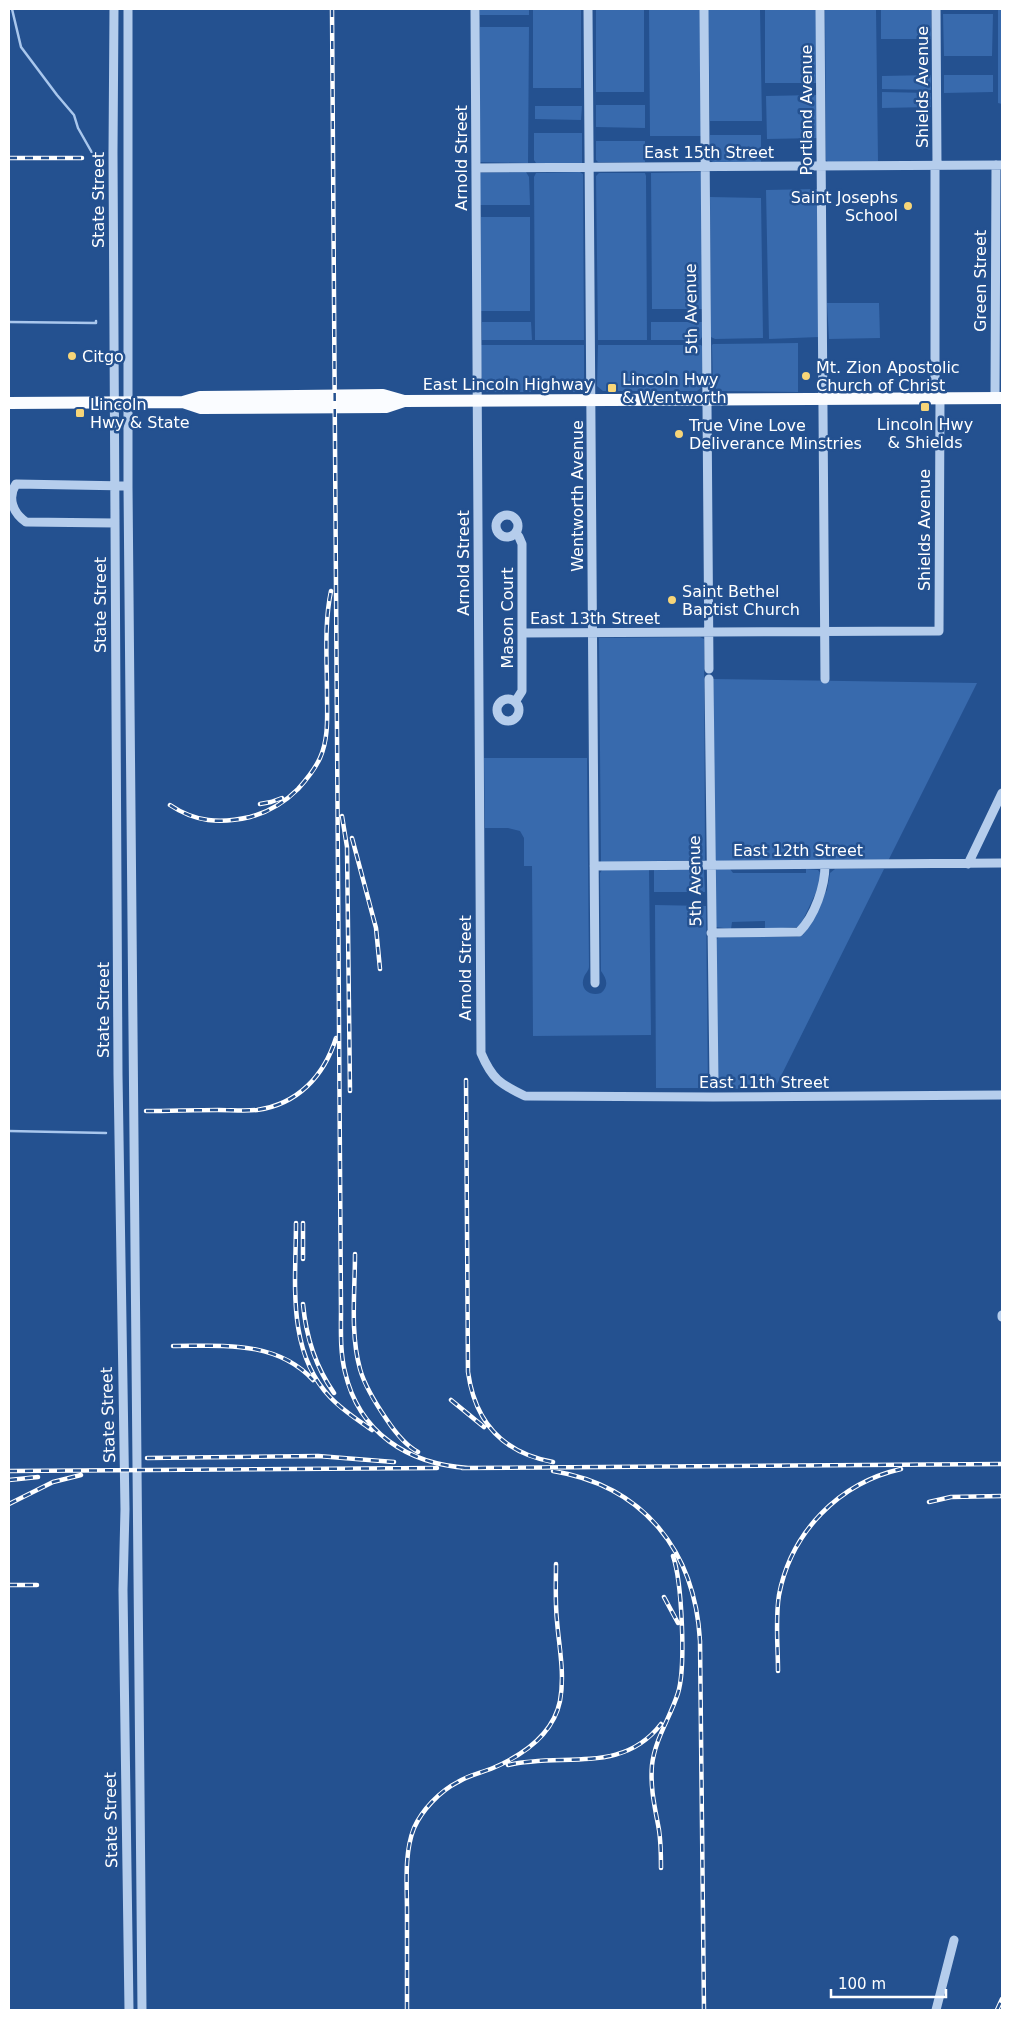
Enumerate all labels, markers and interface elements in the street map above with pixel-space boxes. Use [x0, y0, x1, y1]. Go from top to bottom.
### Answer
street label: Shields Avenue [913, 26, 932, 148]
street label: Portland Avenue [797, 45, 816, 175]
street label: Arnold Street [452, 105, 471, 211]
street label: East 15th Street [644, 143, 774, 162]
street label: State Street [89, 152, 108, 248]
place label: Saint Josephs School [791, 188, 898, 225]
marker: Saint Josephs School [902, 200, 914, 212]
street label: Green Street [971, 230, 990, 332]
street label: 5th Avenue [681, 263, 701, 355]
place label: Citgo [82, 347, 124, 366]
marker: Citgo [66, 350, 78, 362]
place label: Mt. Zion Apostolic Church of Christ [816, 358, 960, 395]
place label: Lincoln Hwy & Wentworth [622, 370, 727, 407]
marker: Mt. Zion Apostolic Church of Christ [800, 370, 812, 382]
street label: East Lincoln Highway [423, 375, 593, 394]
marker: Lincoln Hwy & Wentworth [606, 382, 618, 394]
place label: Lincoln Hwy & State [90, 395, 190, 432]
marker: Lincoln Hwy & Shields [919, 401, 931, 413]
marker: Lincoln Hwy & State [74, 407, 86, 419]
place label: Lincoln Hwy & Shields [877, 415, 973, 452]
place label: True Vine Love Deliverance Minstries [688, 416, 862, 453]
street label: Wentworth Avenue [568, 420, 587, 572]
marker: True Vine Love Deliverance Minstries [673, 428, 685, 440]
street label: Shields Avenue [915, 469, 934, 591]
street label: Arnold Street [454, 510, 473, 616]
street label: State Street [91, 557, 110, 653]
street label: Mason Court [498, 568, 517, 668]
place label: Saint Bethel Baptist Church [682, 582, 800, 619]
marker: Saint Bethel Baptist Church [666, 594, 678, 606]
street label: East 13th Street [530, 609, 660, 628]
street label: 5th Avenue [685, 835, 705, 927]
street label: East 12th Street [733, 841, 863, 860]
street label: Arnold Street [456, 915, 475, 1021]
street label: State Street [94, 962, 113, 1058]
street label: East 11th Street [699, 1073, 829, 1092]
street label: State Street [97, 1367, 119, 1463]
street label: State Street [101, 1772, 121, 1868]
scale bar [831, 1966, 946, 1998]
text: 100 m [838, 1975, 886, 1993]

